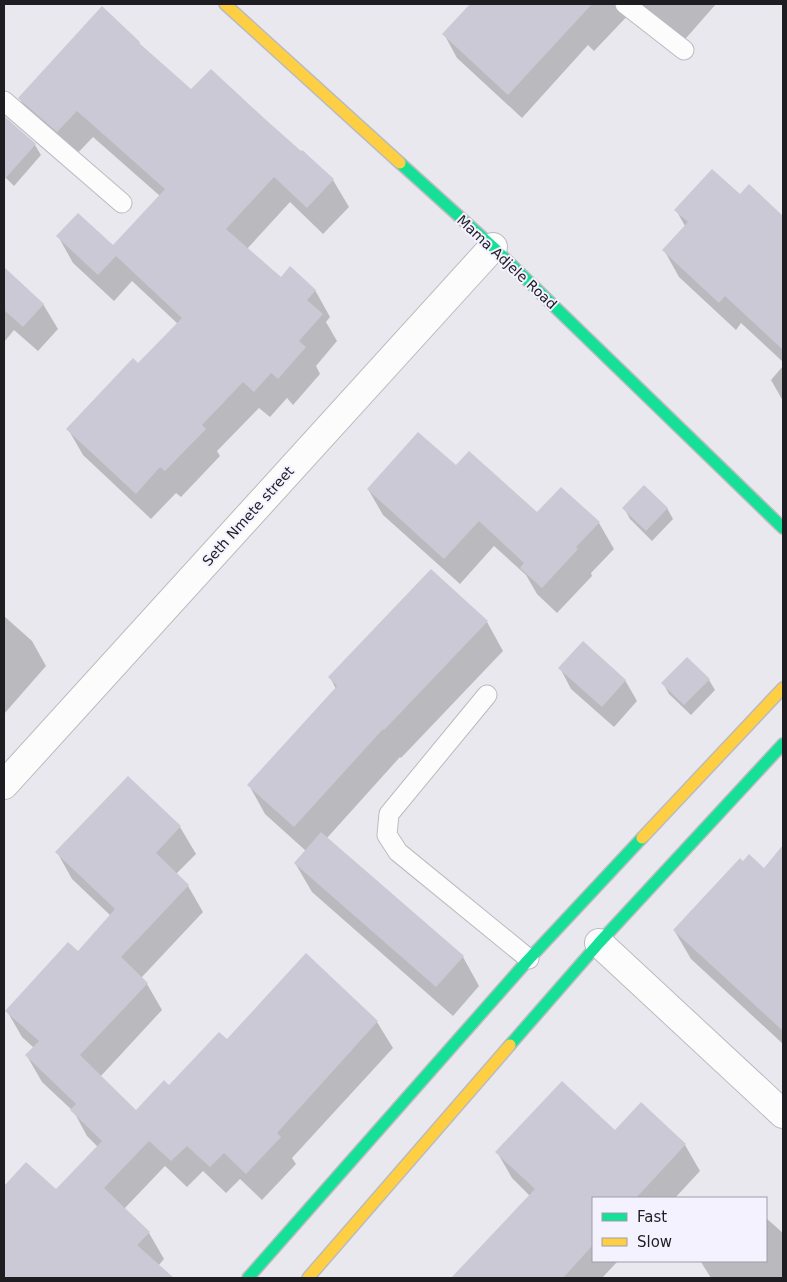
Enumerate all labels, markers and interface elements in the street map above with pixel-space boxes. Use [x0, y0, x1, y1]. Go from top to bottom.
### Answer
street label: Mama Adjele Road [454, 212, 560, 312]
street label: Seth Nmete street [199, 463, 297, 569]
legend [592, 1197, 767, 1262]
text: Fast [637, 1208, 667, 1226]
text: Slow [637, 1233, 672, 1251]

